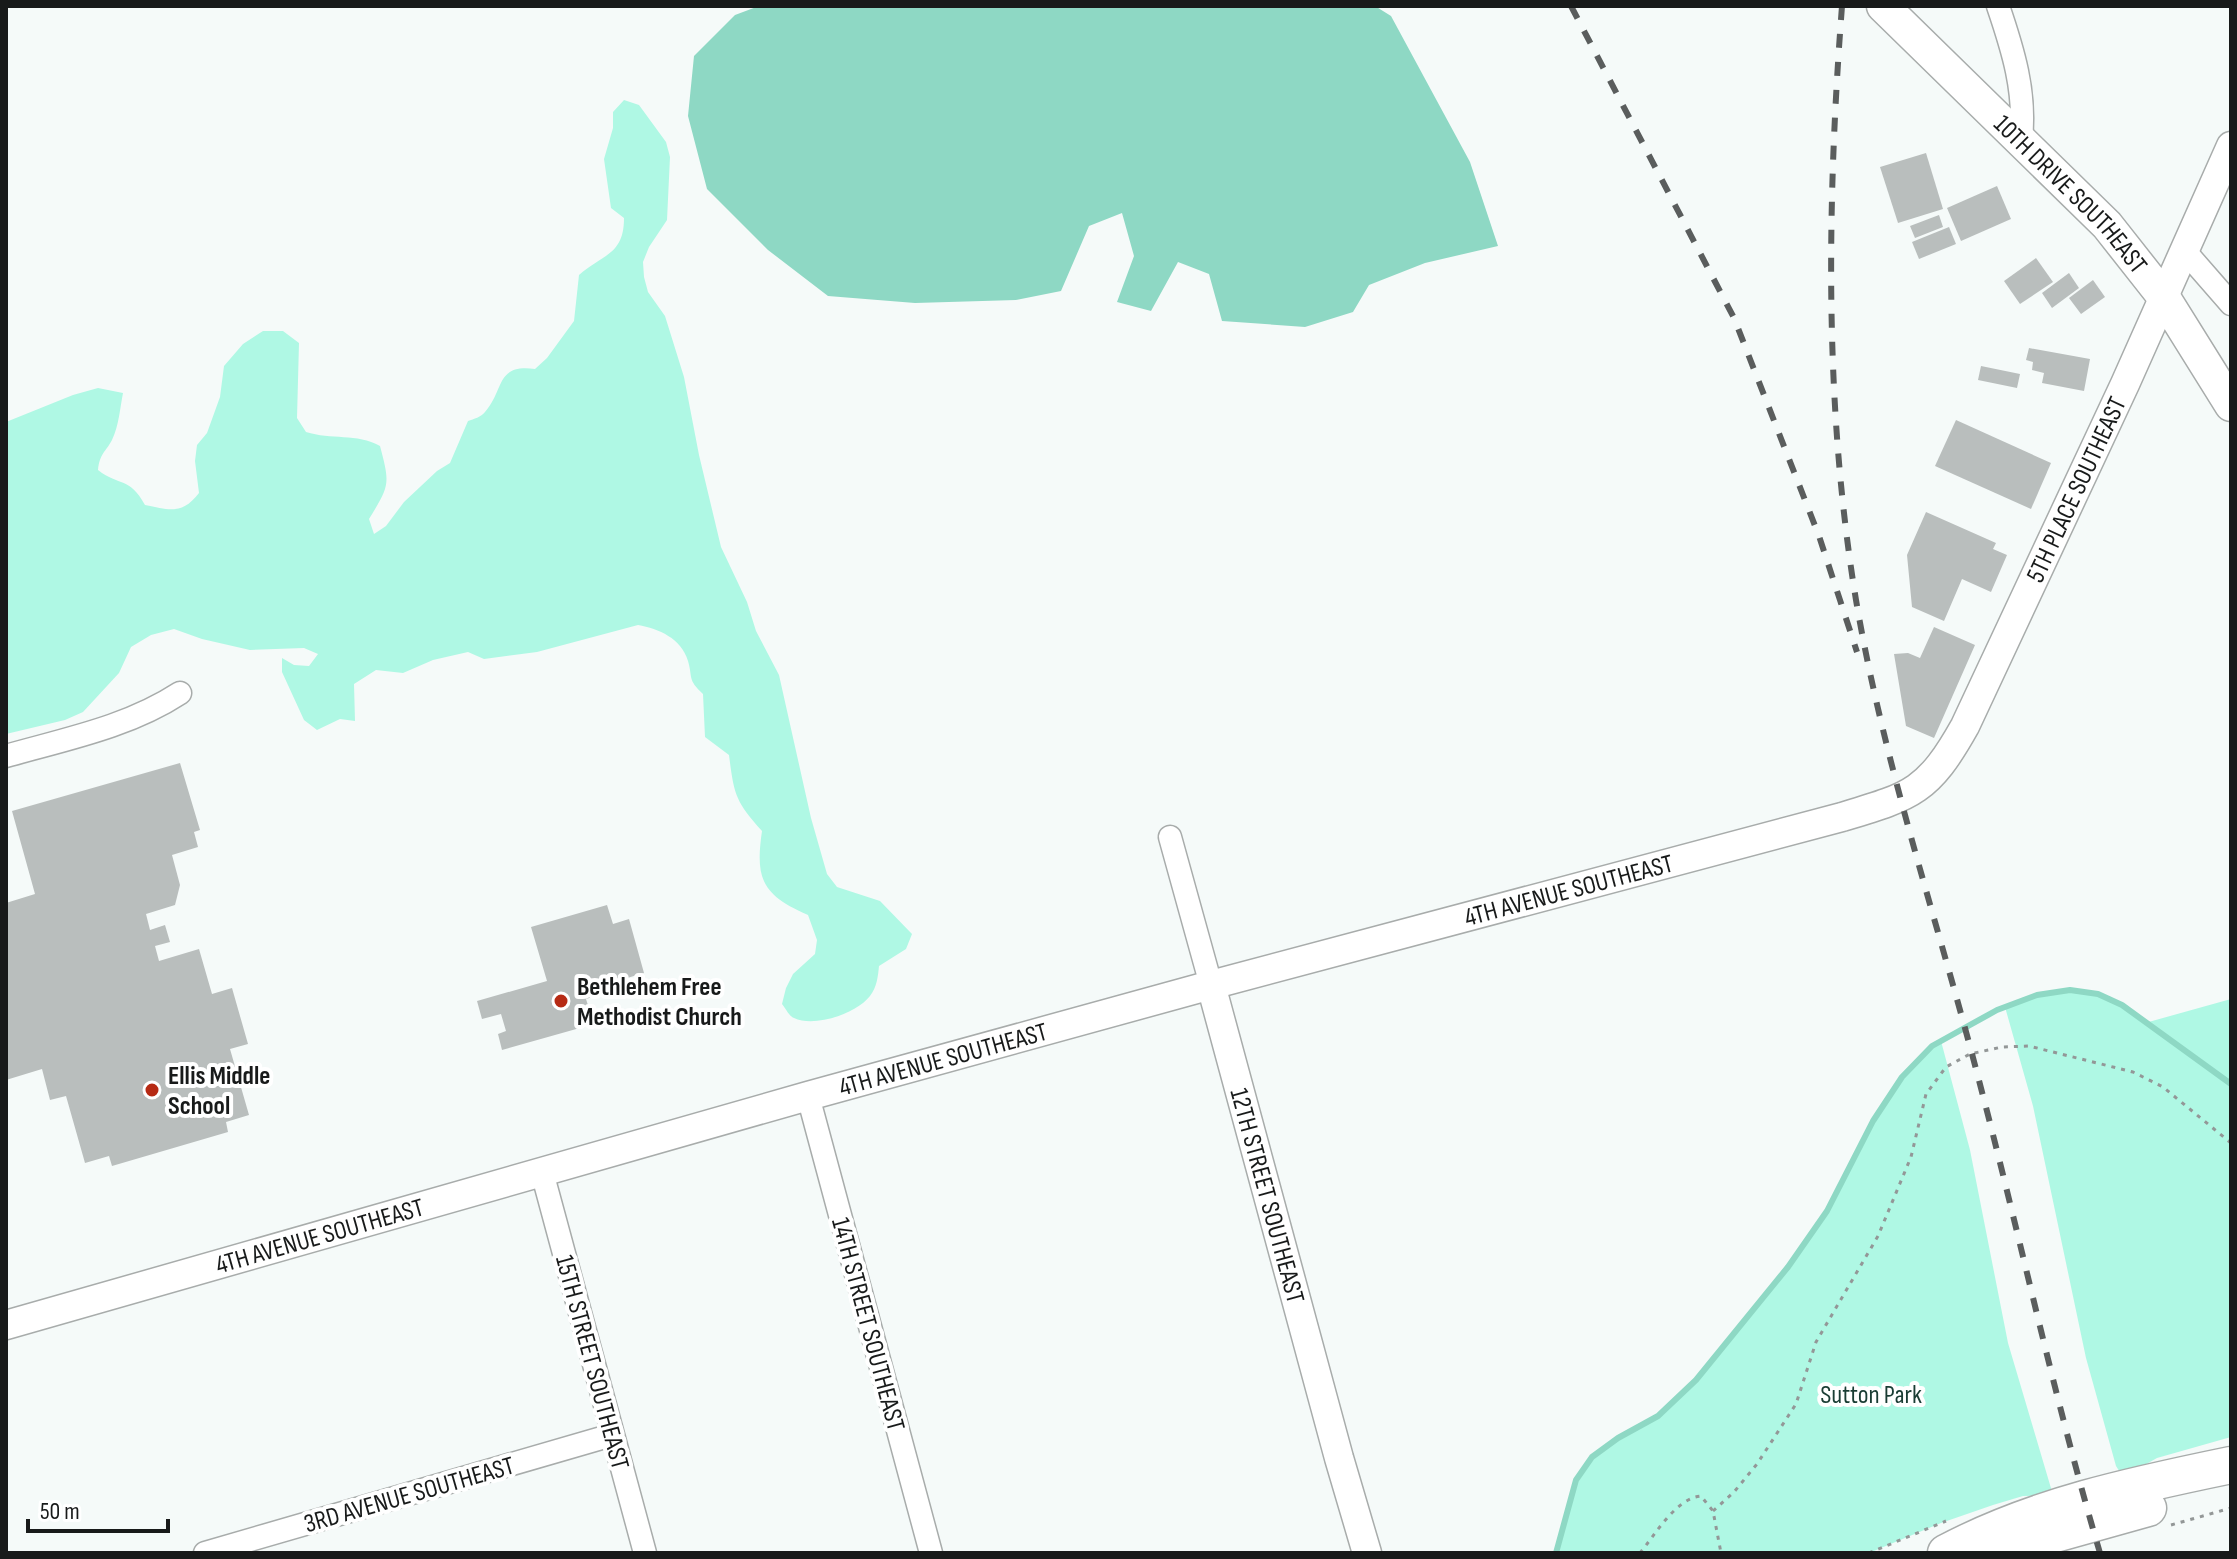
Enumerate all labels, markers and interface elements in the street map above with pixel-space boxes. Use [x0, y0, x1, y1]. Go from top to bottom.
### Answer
street label: 10TH DRIVE SOUTHEAST [1987, 109, 2153, 280]
street label: 5TH PLACE SOUTHEAST [2020, 392, 2134, 588]
street label: 4TH AVENUE SOUTHEAST [1461, 849, 1677, 934]
place label: Bethlehem Free Methodist Church [577, 972, 742, 1033]
marker: Bethlehem Free Methodist Church [552, 992, 570, 1010]
street label: 4TH AVENUE SOUTHEAST [836, 1017, 1051, 1104]
place label: Ellis Middle School [168, 1061, 270, 1122]
marker: Ellis Middle School [143, 1081, 161, 1099]
street label: 12TH STREET SOUTHEAST [1223, 1085, 1310, 1307]
street label: 4TH AVENUE SOUTHEAST [212, 1193, 428, 1281]
street label: 14TH STREET SOUTHEAST [824, 1214, 911, 1435]
street label: 15TH STREET SOUTHEAST [548, 1252, 635, 1473]
park label: Sutton Park [1820, 1380, 1922, 1411]
street label: 3RD AVENUE SOUTHEAST [301, 1451, 518, 1540]
scale bar [28, 1483, 168, 1533]
text: 50 m [40, 1497, 80, 1526]

